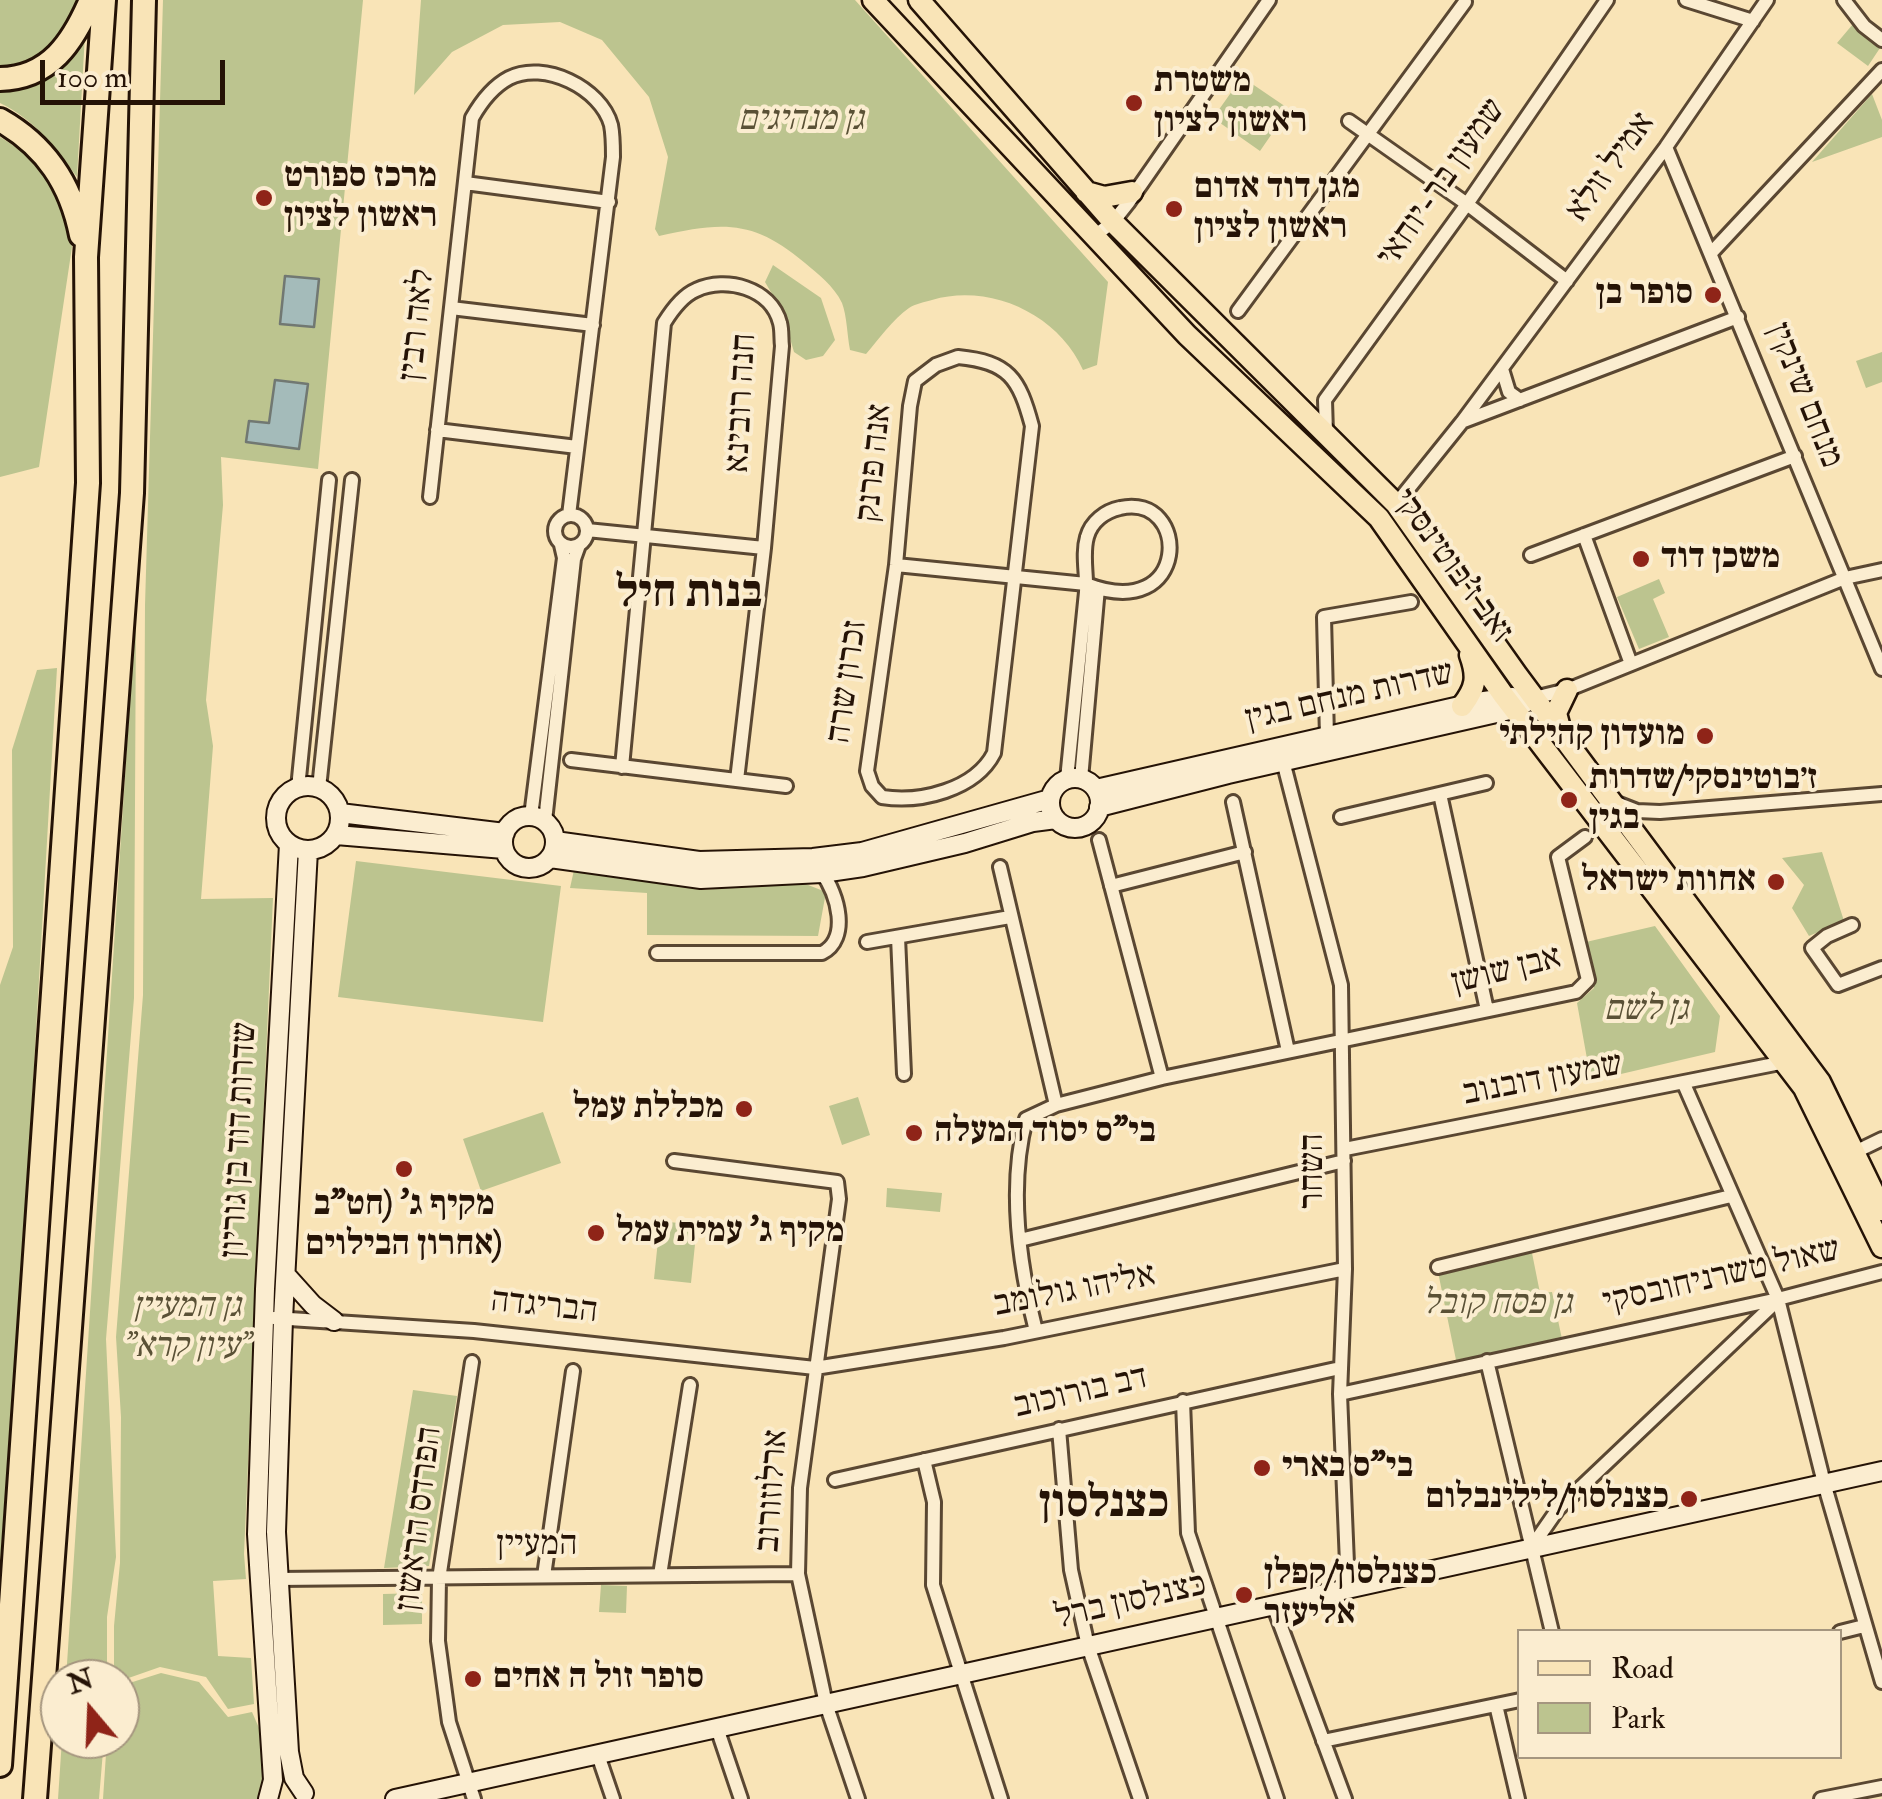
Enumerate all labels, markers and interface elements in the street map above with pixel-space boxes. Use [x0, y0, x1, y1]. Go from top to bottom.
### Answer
scale bar [45, 40, 230, 102]
text: 100 m [57, 59, 128, 96]
place label: משטרת ראשון לציון [1154, 62, 1307, 144]
marker: משטרת ראשון לציון [1123, 92, 1145, 114]
street label: שמעון בר-יוחאי [1369, 92, 1517, 276]
park label: גן מנהיגים [738, 100, 864, 142]
street label: אמיל זולא [1558, 105, 1666, 231]
place label: מרכז ספורט ראשון לציון [284, 157, 437, 239]
place label: מגן דוד אדום ראשון לציון [1194, 168, 1360, 250]
marker: מרכז ספורט ראשון לציון [253, 187, 275, 209]
marker: מגן דוד אדום ראשון לציון [1163, 198, 1185, 220]
street label: לאה רבין [392, 267, 446, 383]
place label: סופר בן [1596, 274, 1693, 316]
marker: סופר בן [1702, 284, 1724, 306]
street label: מנחם שינקין [1755, 317, 1851, 475]
street label: חנה רובינא [718, 332, 768, 474]
street label: אנה פרנק [849, 402, 903, 524]
street label: זאב ז'בוטינסקי [1381, 482, 1521, 652]
place label: משכן דוד [1661, 538, 1780, 580]
marker: משכן דוד [1630, 548, 1652, 570]
district label: בנות חיל [615, 569, 763, 623]
street label: זכרון שרה [820, 618, 878, 746]
street label: שדרות מנחם בגין [1242, 654, 1458, 742]
place label: מועדון קהילתי [1499, 715, 1685, 757]
marker: מועדון קהילתי [1694, 725, 1716, 747]
place label: ז׳בוטינסקי/שדרות בגין [1589, 759, 1818, 841]
marker: ז׳בוטינסקי/שדרות בגין [1558, 789, 1580, 811]
place label: אחוות ישראל [1581, 861, 1756, 903]
marker: אחוות ישראל [1765, 871, 1787, 893]
street label: אבן שושן [1448, 938, 1566, 1006]
park label: גן לשם [1604, 990, 1688, 1032]
street label: שדרות דוד בן גוריון [214, 1021, 268, 1259]
street label: שמעון דובנוב [1459, 1045, 1627, 1117]
place label: מכללת עמל [573, 1088, 724, 1130]
marker: מכללת עמל [733, 1098, 755, 1120]
place label: בי"ס יסוד המעלה [934, 1112, 1156, 1154]
marker: בי"ס יסוד המעלה [903, 1122, 925, 1144]
street label: השחר [1293, 1133, 1335, 1209]
marker: מקיף ג' (חט"ב אחרון הבילוים) [393, 1158, 415, 1180]
place label: מקיף ג' (חט"ב אחרון הבילוים) [306, 1185, 502, 1267]
place label: מקיף ג' עמית עמל [616, 1212, 844, 1254]
marker: מקיף ג' עמית עמל [585, 1222, 607, 1244]
street label: שאול טשרניחובסקי [1599, 1230, 1845, 1326]
street label: אליהו גולומב [990, 1256, 1160, 1328]
street label: הבריגדה [488, 1281, 600, 1335]
park label: גן פסח קובל [1422, 1284, 1572, 1326]
park label: גן המעיין "עיון קרא" [123, 1287, 251, 1369]
street label: דב בורוכוב [1010, 1358, 1152, 1430]
street label: הפרדס הראשון [389, 1424, 453, 1614]
street label: ארלוזורוב [749, 1428, 799, 1554]
place label: בי"ס בארי [1282, 1447, 1413, 1489]
marker: בי"ס בארי [1251, 1457, 1273, 1479]
place label: כצנלסון/לילינבלום [1426, 1478, 1669, 1520]
district label: כצנלסון [1039, 1479, 1169, 1533]
marker: כצנלסון/לילינבלום [1678, 1488, 1700, 1510]
street label: המעיין [496, 1525, 578, 1567]
place label: כצנלסון/קפלן אליעזר [1264, 1554, 1437, 1636]
street label: כצנלסון ברל [1051, 1565, 1211, 1641]
marker: כצנלסון/קפלן אליעזר [1233, 1584, 1255, 1606]
legend [1517, 1629, 1842, 1759]
text: Road [1611, 1650, 1674, 1687]
place label: סופר זול ה אחים [493, 1658, 704, 1700]
north arrow [40, 1659, 140, 1759]
text: N [63, 1661, 98, 1703]
marker: סופר זול ה אחים [462, 1668, 484, 1690]
text: Park [1611, 1700, 1666, 1737]

